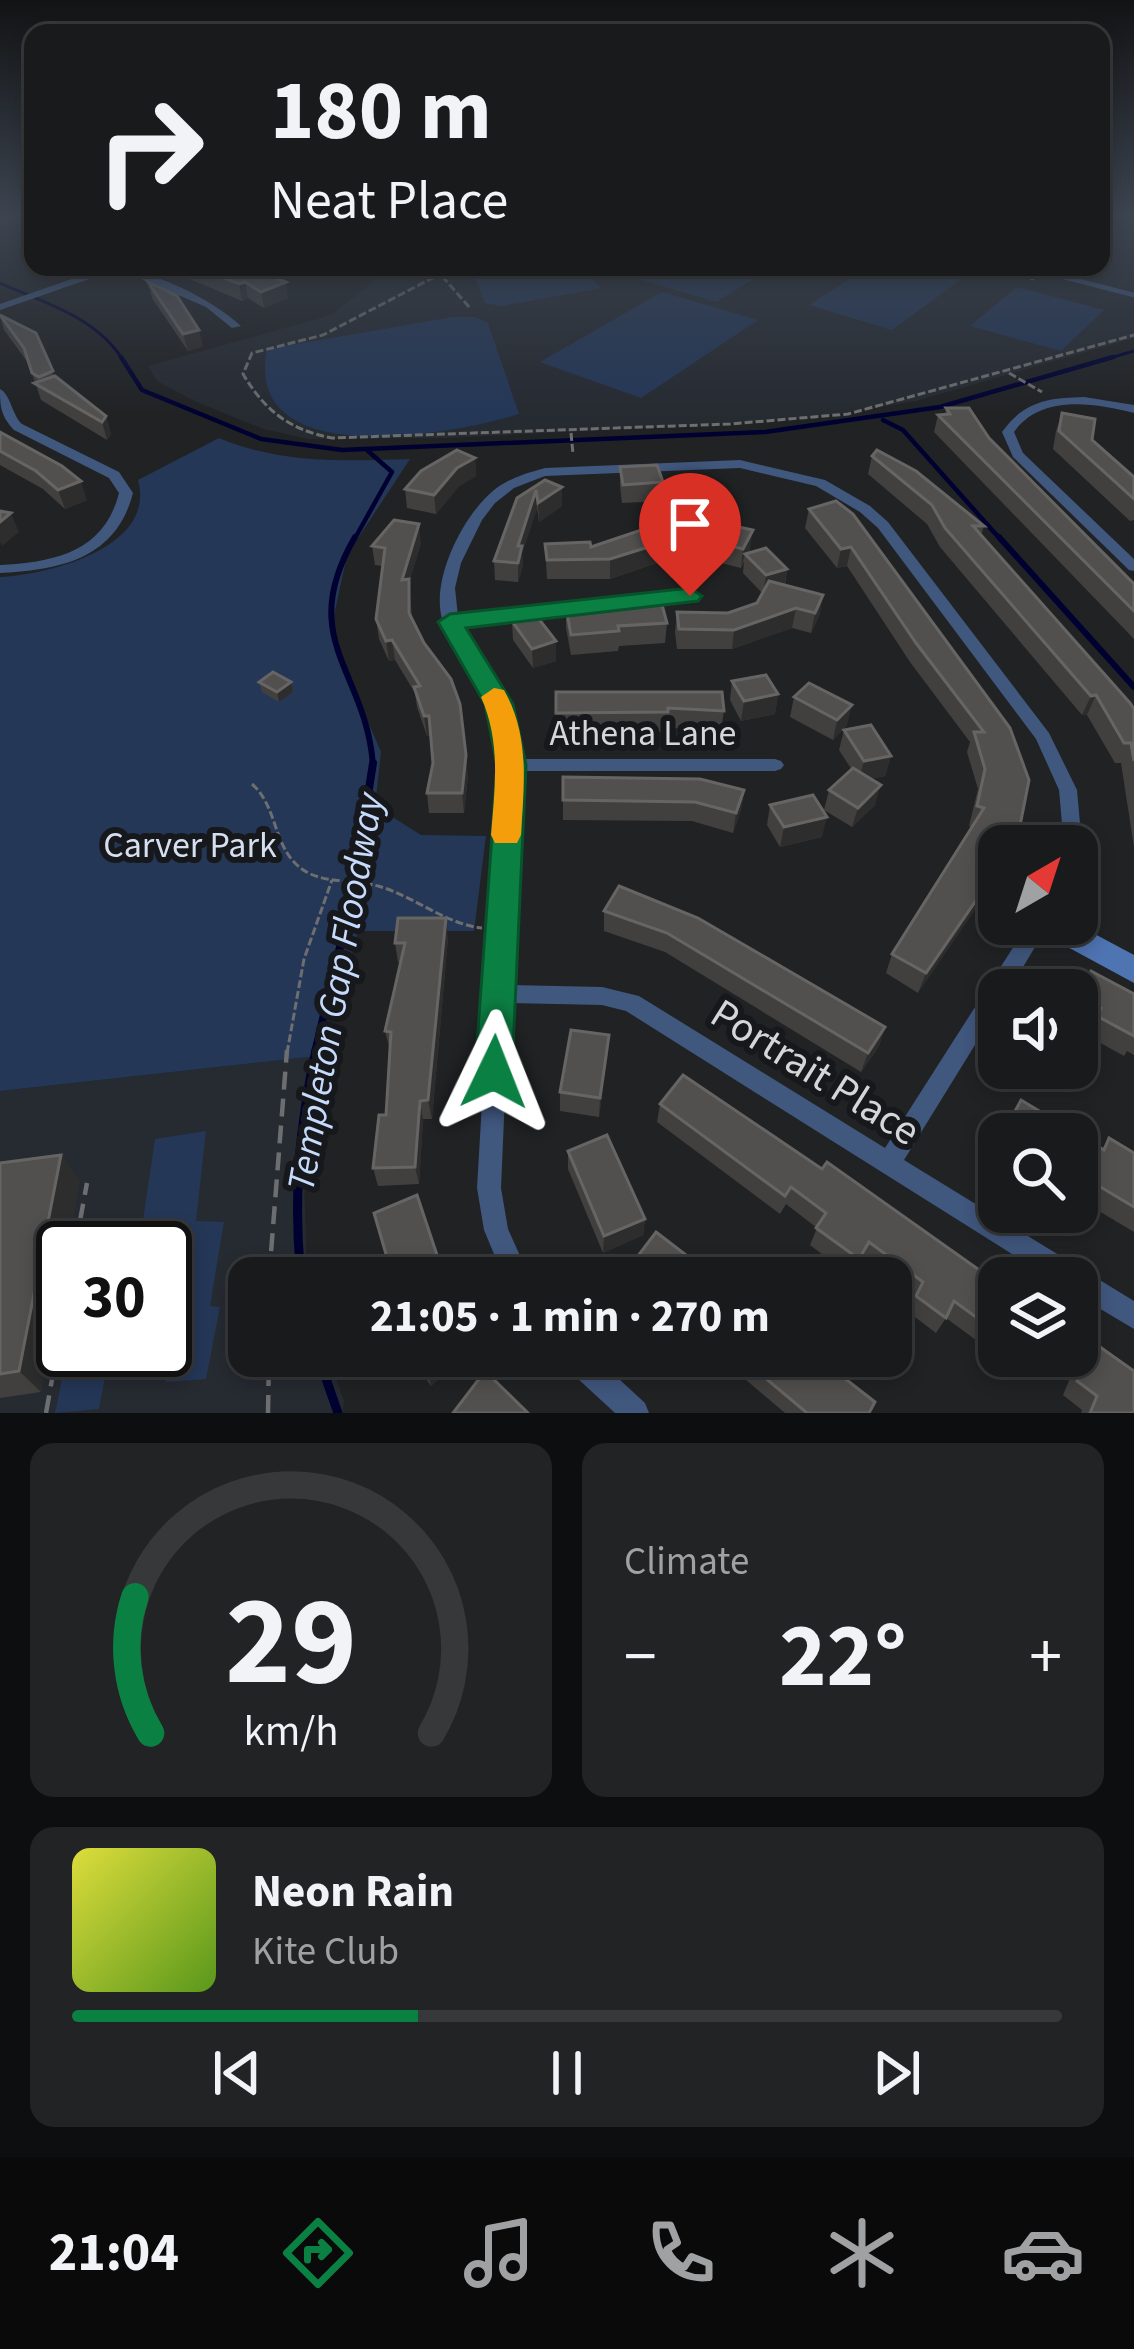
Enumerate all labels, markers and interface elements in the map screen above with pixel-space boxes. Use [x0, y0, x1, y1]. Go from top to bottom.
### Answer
text: 180 m [270, 52, 492, 172]
icon: right [72, 72, 228, 228]
text: Neat Place [270, 163, 508, 240]
pin [639, 473, 741, 596]
icon: arrive [657, 491, 723, 557]
street label: Athena Lane [550, 708, 736, 759]
water label: Templeton Gap Floodway [273, 787, 399, 1196]
park label: Carver Park [103, 820, 277, 871]
north arrow [978, 825, 1098, 945]
map controls [978, 825, 1098, 1377]
button: sound [978, 969, 1098, 1089]
street label: Portrait Place [699, 985, 931, 1161]
position arrow [431, 1009, 557, 1135]
button: search [978, 1113, 1098, 1233]
speed limit sign: 30 [36, 1221, 192, 1377]
button: layers [978, 1257, 1098, 1377]
text: 21:05 · 1 min · 270 m [370, 1285, 770, 1349]
text: Climate [624, 1534, 749, 1590]
text: 29 [225, 1554, 357, 1732]
text: 22° [779, 1593, 907, 1721]
text: − [624, 1610, 657, 1704]
text: + [1029, 1610, 1062, 1704]
text: km/h [243, 1701, 339, 1762]
text: Neon Rain [252, 1860, 454, 1924]
text: Kite Club [252, 1924, 399, 1980]
icon: previous [204, 2040, 270, 2106]
icon: pause [534, 2040, 600, 2106]
icon: next [864, 2040, 930, 2106]
icon: directions [276, 2211, 360, 2295]
icon: music [457, 2211, 541, 2295]
icon: phone [639, 2211, 723, 2295]
icon: climate [820, 2211, 904, 2295]
icon: car [1001, 2211, 1085, 2295]
text: 21:04 [49, 2215, 179, 2292]

